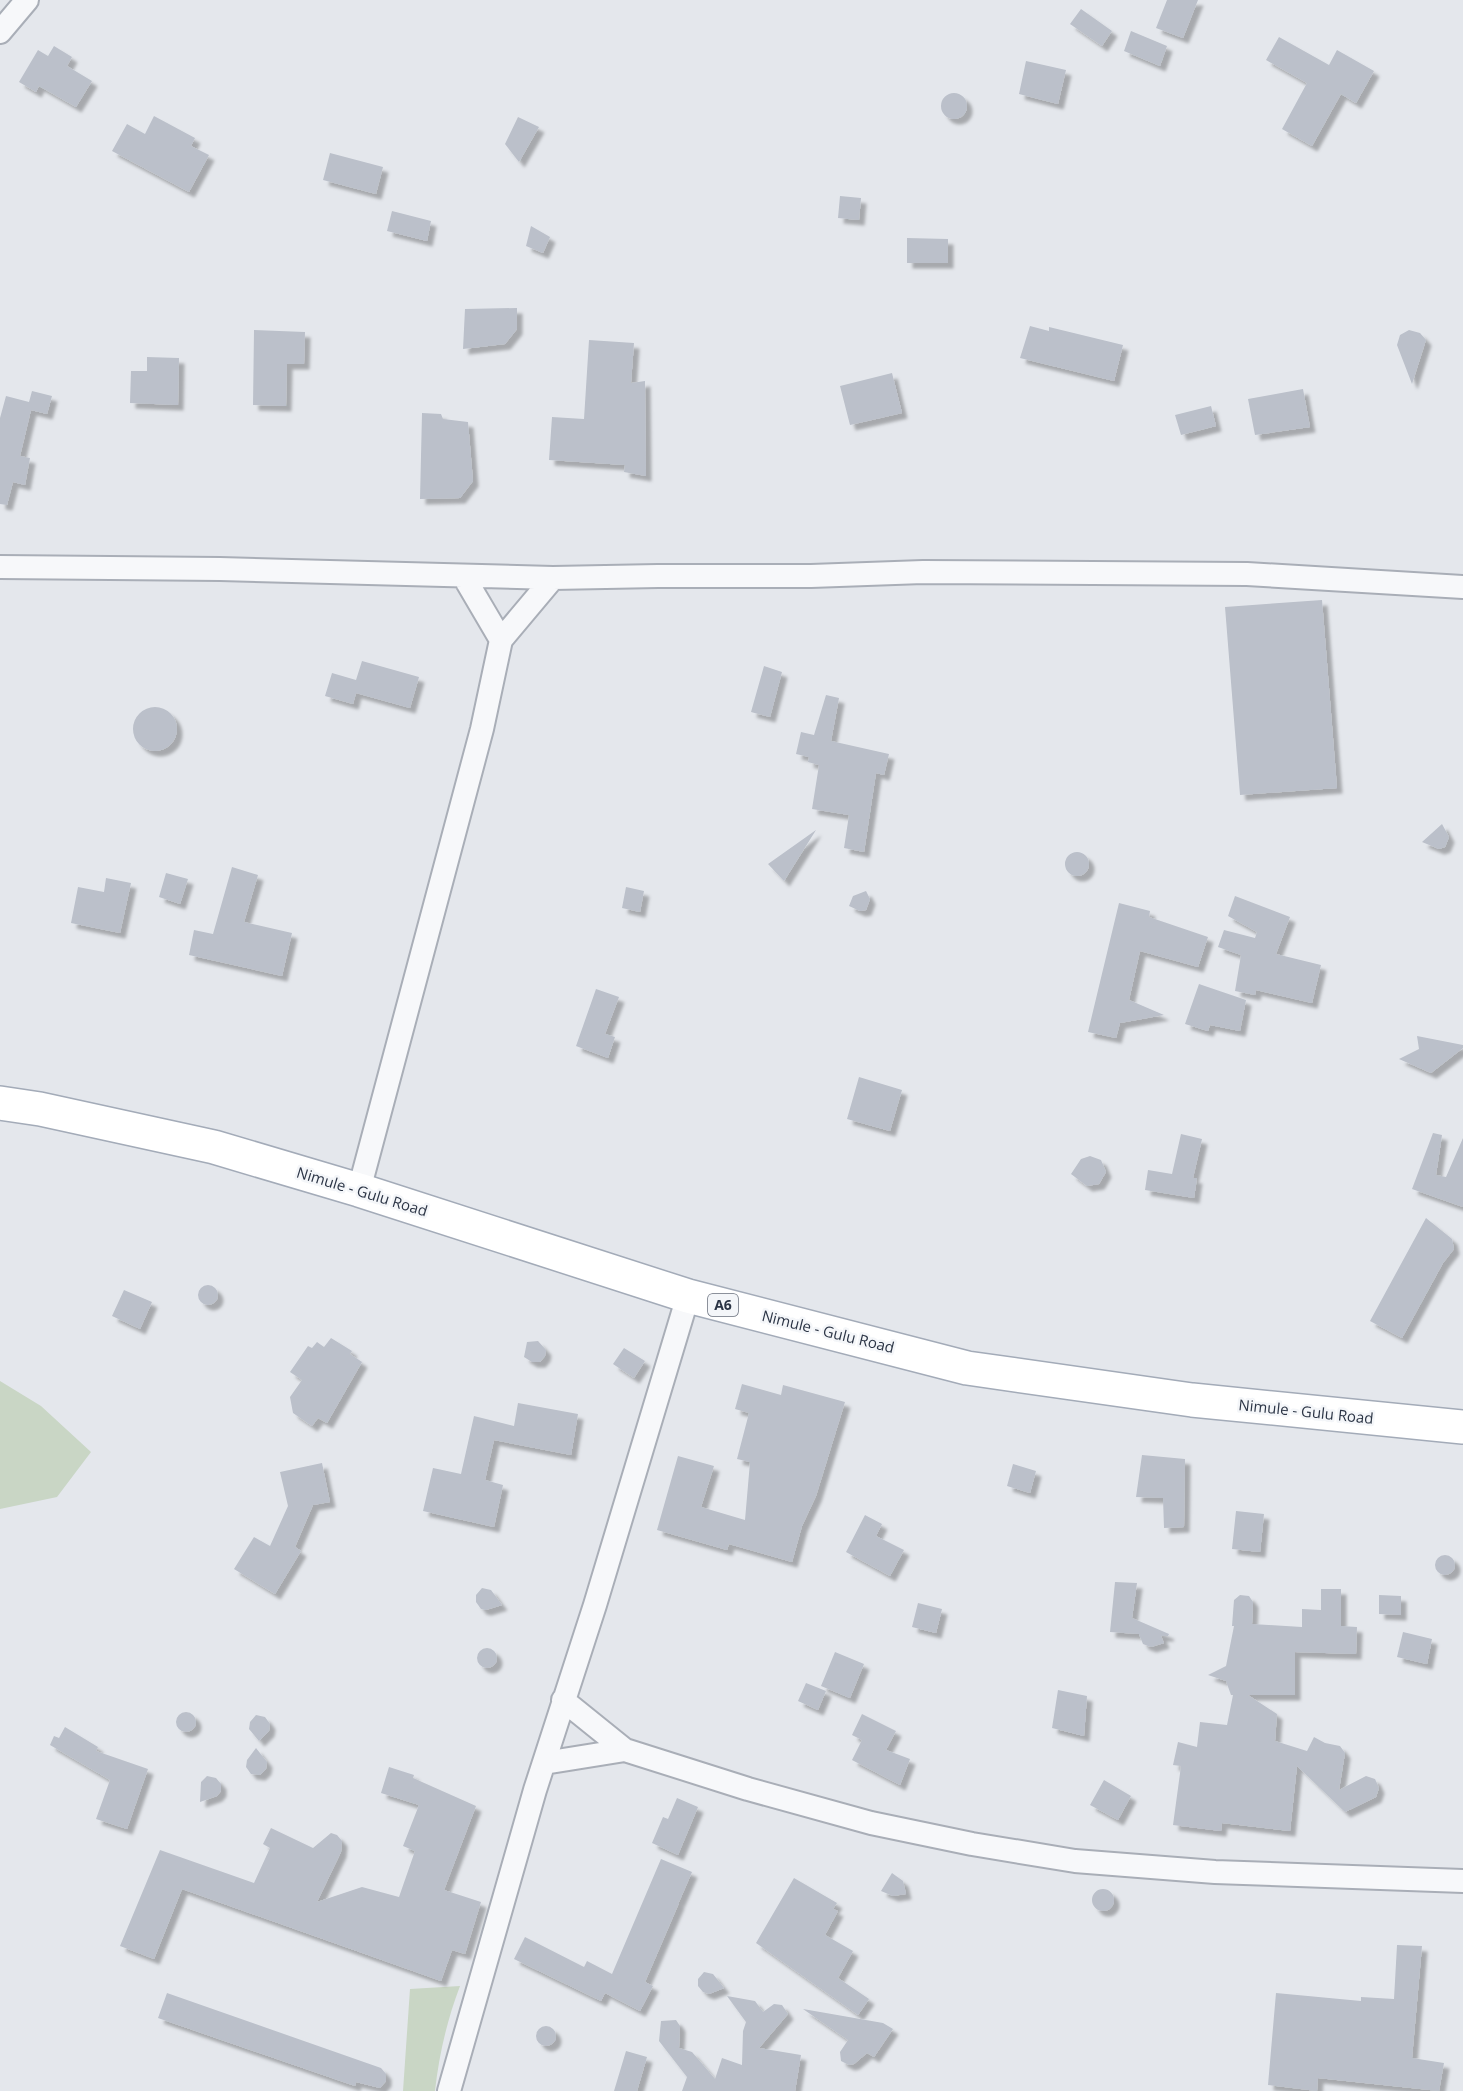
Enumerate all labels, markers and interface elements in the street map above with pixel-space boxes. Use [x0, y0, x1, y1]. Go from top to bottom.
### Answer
street label: Nimule - Gulu Road [294, 1162, 430, 1220]
road number: A6 [708, 1294, 738, 1316]
street label: Nimule - Gulu Road [760, 1305, 897, 1357]
street label: Nimule - Gulu Road [1238, 1394, 1375, 1428]

